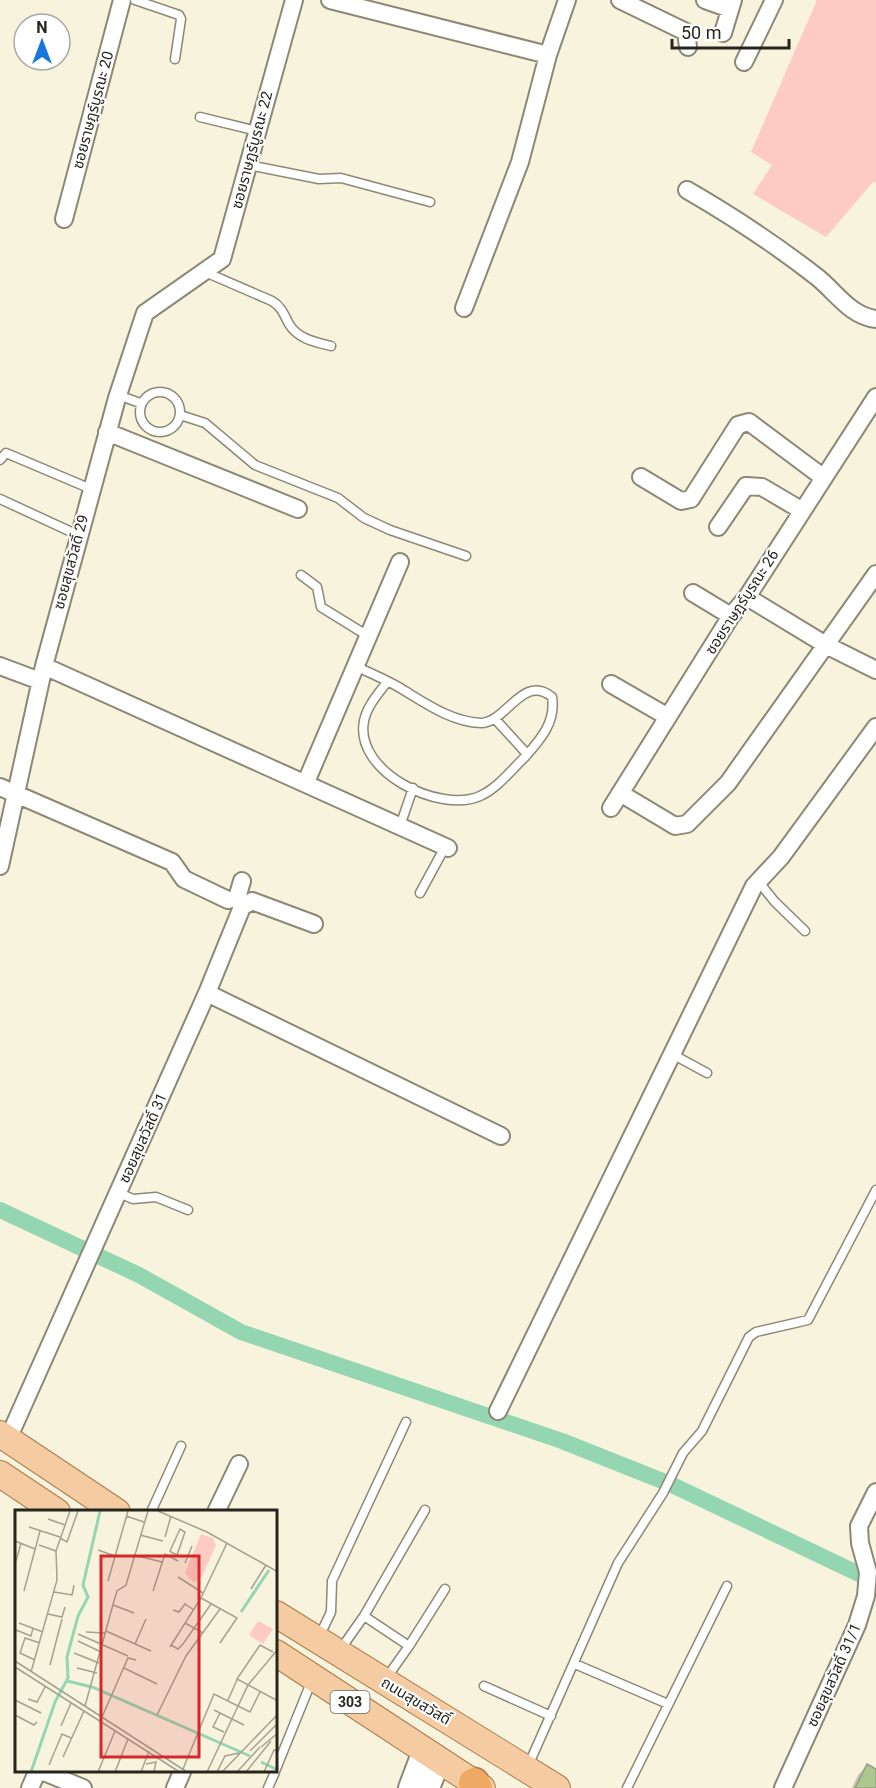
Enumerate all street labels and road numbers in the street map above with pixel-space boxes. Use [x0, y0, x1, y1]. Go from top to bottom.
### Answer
street label: ซอยราษฎร์บูรณะ 20 [69, 49, 117, 171]
street label: ซอยราษฎร์บูรณะ 22 [228, 89, 276, 211]
street label: ซอยสุขสวัสดิ์ 29 [50, 513, 92, 611]
street label: ซอยราษฎร์บูรณะ 26 [702, 546, 782, 658]
street label: ซอยสุขสวัสดิ์ 31 [115, 1090, 171, 1186]
street label: ซอยสุขสวัสดิ์ 31/1 [803, 1620, 865, 1730]
street label: ถนนสุขสวัสดิ์ [378, 1673, 454, 1729]
road number: 303 [330, 1691, 370, 1713]

